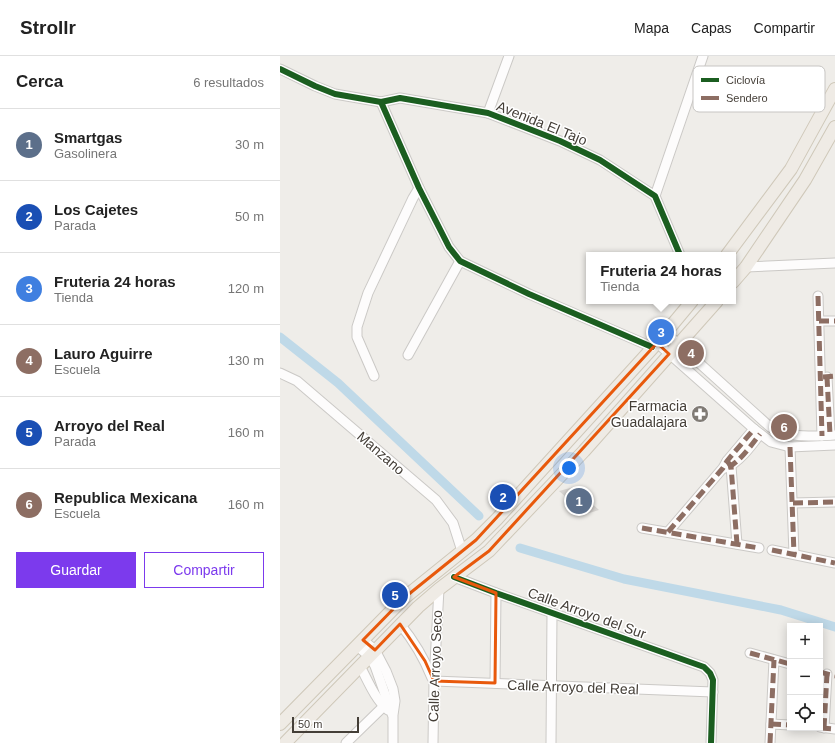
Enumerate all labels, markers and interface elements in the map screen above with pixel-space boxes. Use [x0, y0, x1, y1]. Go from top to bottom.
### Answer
text: Strollr [20, 17, 76, 38]
text: Mapa [634, 20, 669, 36]
text: Capas [691, 20, 732, 36]
text: Compartir [754, 20, 815, 36]
legend [693, 66, 825, 112]
text: Cerca [16, 72, 63, 91]
text: Ciclovía [726, 74, 766, 86]
text: 6 resultados [193, 75, 264, 90]
text: Sendero [726, 92, 768, 104]
street label: Avenida El Tajo [494, 98, 590, 148]
text: Smartgas [54, 129, 122, 146]
text: 1 [25, 137, 33, 152]
text: 30 m [235, 137, 264, 152]
text: Gasolinera [54, 146, 117, 161]
text: Los Cajetes [54, 201, 138, 218]
text: 2 [25, 209, 33, 224]
text: 50 m [235, 209, 264, 224]
text: Parada [54, 218, 96, 233]
popup [586, 252, 736, 304]
text: Fruteria 24 horas [600, 262, 722, 279]
text: Fruteria 24 horas [54, 273, 176, 290]
text: Tienda [600, 279, 639, 294]
text: 3 [25, 281, 33, 296]
text: 120 m [228, 281, 264, 296]
text: Tienda [54, 290, 93, 305]
pin: 3 [648, 317, 674, 347]
pin: 4 [678, 338, 704, 368]
text: Lauro Aguirre [54, 345, 153, 362]
text: 4 [25, 353, 33, 368]
text: 130 m [228, 353, 264, 368]
text: Escuela [54, 362, 100, 377]
place label: Farmacia Guadalajara [611, 398, 687, 430]
pharmacy icon: Farmacia Guadalajara [690, 404, 710, 424]
pin: 6 [771, 412, 797, 442]
text: Arroyo del Real [54, 417, 165, 434]
text: 5 [25, 425, 33, 440]
text: 160 m [228, 425, 264, 440]
street label: Manzano [354, 428, 408, 478]
text: Parada [54, 434, 96, 449]
your location [559, 458, 579, 478]
pin: 2 [490, 482, 516, 512]
pin: 1 [566, 486, 592, 516]
text: Republica Mexicana [54, 489, 197, 506]
text: 6 [25, 497, 33, 512]
text: 160 m [228, 497, 264, 512]
text: Escuela [54, 506, 100, 521]
button: Guardar [16, 552, 136, 588]
button: Compartir [144, 552, 264, 588]
pin: 5 [382, 580, 408, 610]
street label: Calle Arroyo del Sur [526, 584, 649, 642]
street label: Calle Arroyo Seco [425, 610, 445, 722]
map controls [787, 623, 823, 731]
button: + [787, 623, 823, 659]
button: − [787, 659, 823, 695]
street label: Calle Arroyo del Real [507, 677, 639, 697]
button: locate [787, 695, 823, 731]
scale bar [292, 715, 359, 734]
text: 50 m [298, 718, 322, 730]

